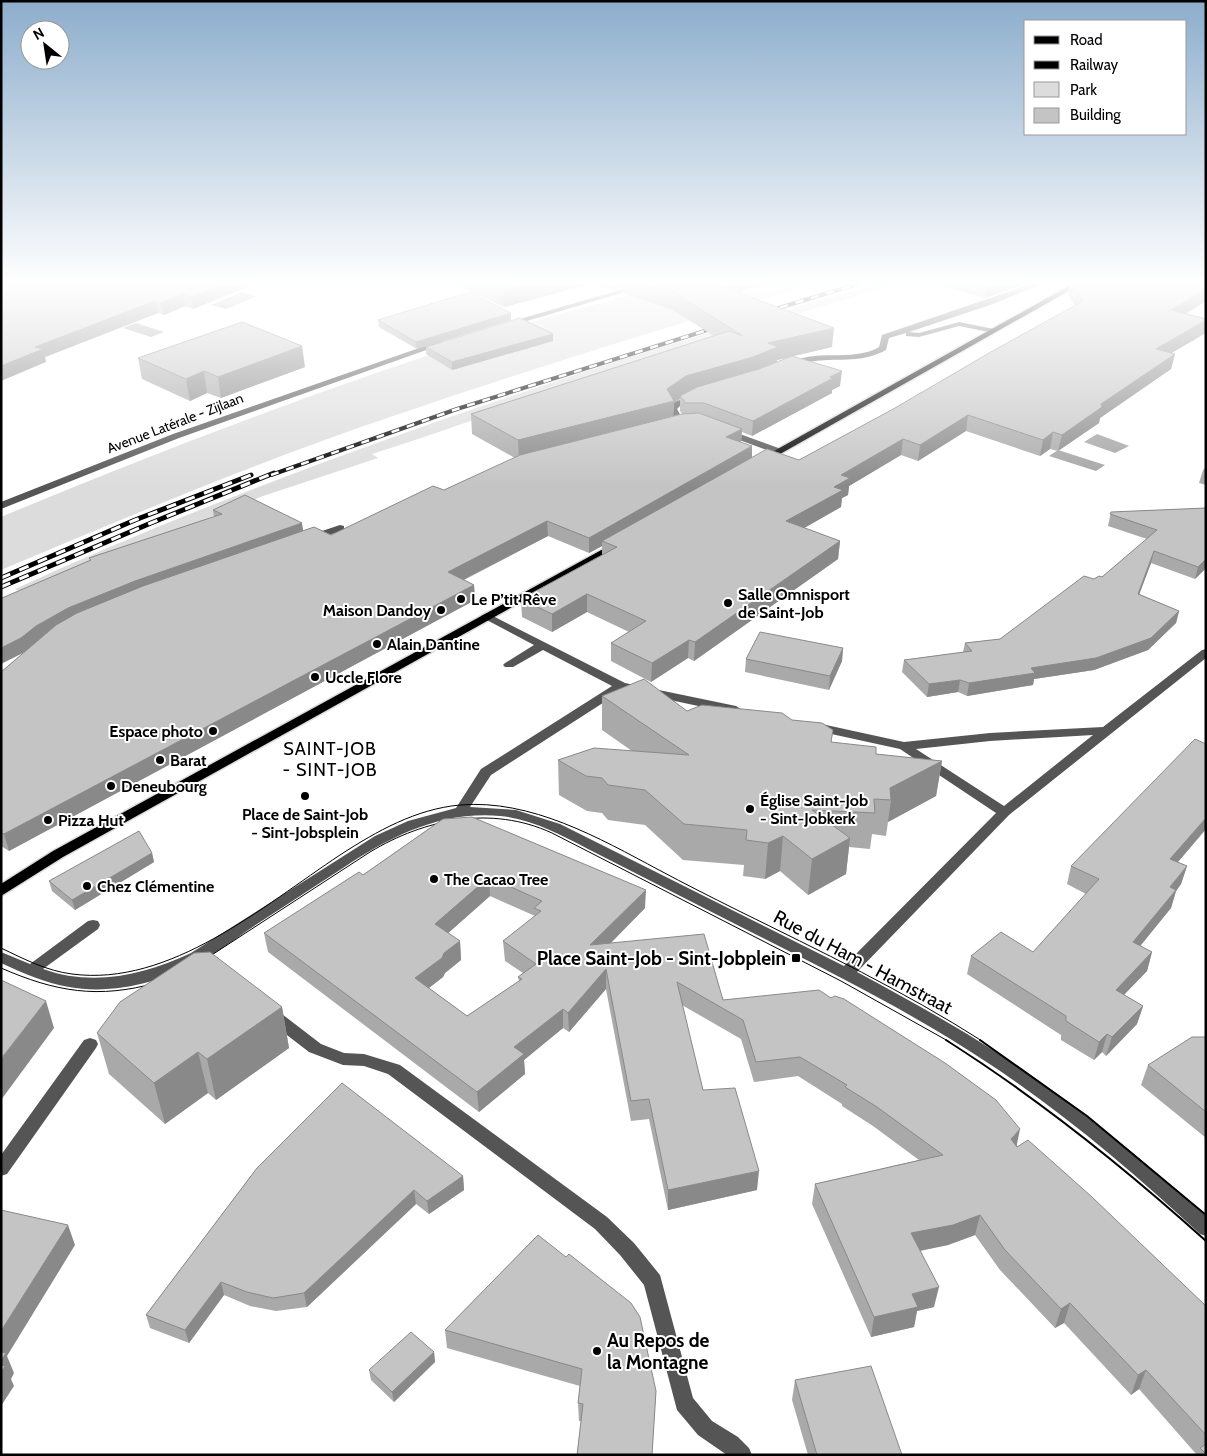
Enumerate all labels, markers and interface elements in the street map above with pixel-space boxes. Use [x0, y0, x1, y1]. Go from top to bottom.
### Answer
north arrow [20, 20, 70, 70]
legend [1024, 20, 1187, 135]
text: N [30, 23, 47, 44]
text: Road [1070, 31, 1103, 49]
text: Railway [1070, 56, 1119, 74]
text: Park [1070, 81, 1097, 99]
text: Building [1070, 106, 1121, 124]
street label: Avenue Latérale - Zijlaan [104, 389, 246, 457]
place label: Salle Omnisport de Saint-Job [738, 585, 850, 622]
place label: Le P’tit Rêve [471, 590, 556, 609]
marker: Le P’tit Rêve [455, 593, 467, 605]
marker: Salle Omnisport de Saint-Job [722, 597, 734, 609]
place label: Maison Dandoy [323, 601, 431, 620]
marker: Maison Dandoy [435, 604, 447, 616]
place label: Alain Dantine [387, 635, 480, 654]
marker: Alain Dantine [371, 638, 383, 650]
place label: Uccle Flore [325, 668, 402, 687]
marker: Uccle Flore [309, 671, 321, 683]
place label: Espace photo [109, 722, 203, 741]
marker: Espace photo [207, 725, 219, 737]
district label: SAINT-JOB - SINT-JOB [282, 738, 378, 781]
place label: Barat [170, 751, 207, 770]
marker: Barat [154, 754, 166, 766]
place label: Deneubourg [121, 777, 207, 796]
marker: Deneubourg [105, 780, 117, 792]
marker: Place de Saint-Job - Sint-Jobsplein [299, 790, 311, 802]
place label: Église Saint-Job - Sint-Jobkerk [760, 791, 868, 828]
marker: Église Saint-Job - Sint-Jobkerk [744, 803, 756, 815]
place label: Place de Saint-Job - Sint-Jobsplein [242, 805, 368, 842]
place label: Pizza Hut [58, 811, 124, 830]
marker: Pizza Hut [42, 814, 54, 826]
place label: The Cacao Tree [444, 870, 548, 889]
marker: The Cacao Tree [428, 873, 440, 885]
place label: Chez Clémentine [97, 877, 214, 896]
marker: Chez Clémentine [81, 880, 93, 892]
street label: Rue du Ham - Hamstraat [770, 905, 957, 1019]
place label: Place Saint-Job - Sint-Jobplein [537, 947, 786, 970]
marker: Place Saint-Job - Sint-Jobplein [790, 952, 802, 964]
place label: Au Repos de la Montagne [607, 1329, 710, 1374]
marker: Au Repos de la Montagne [591, 1345, 603, 1357]

